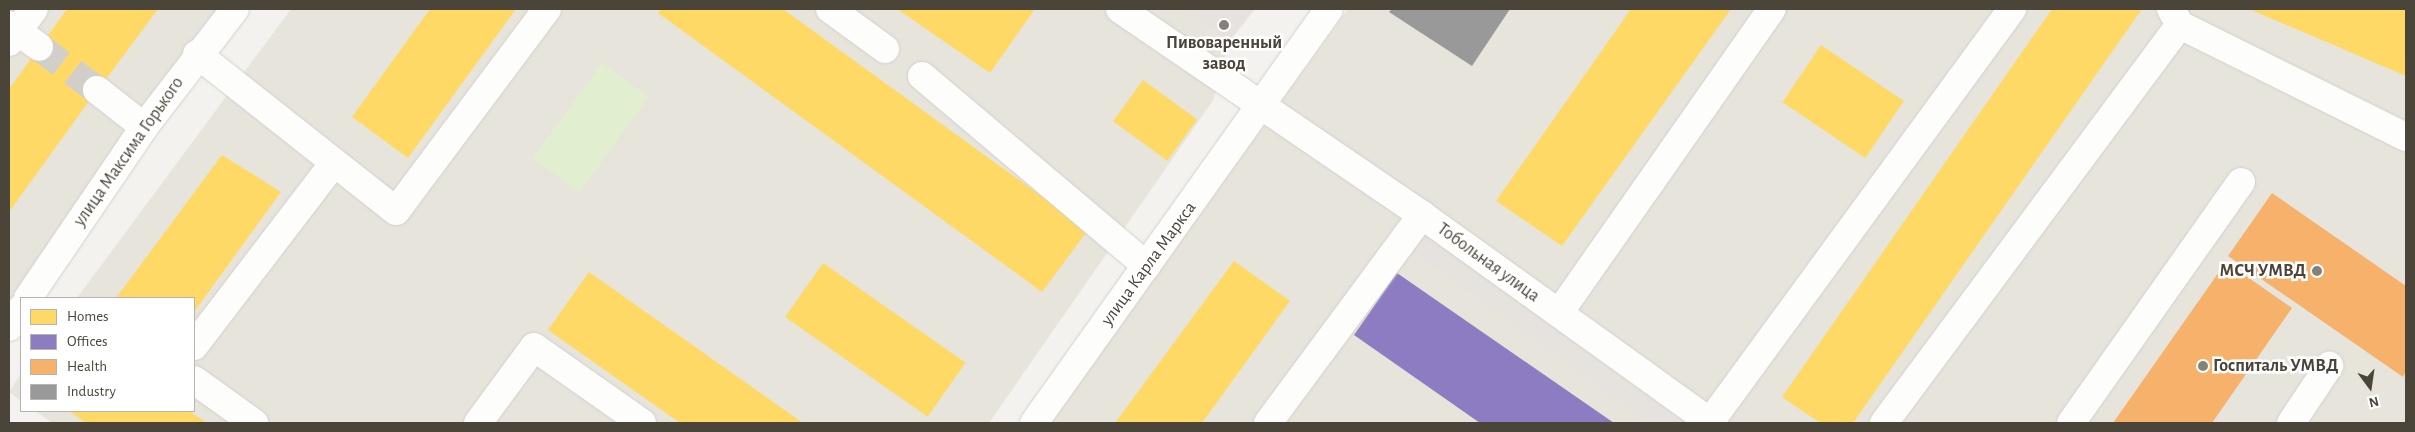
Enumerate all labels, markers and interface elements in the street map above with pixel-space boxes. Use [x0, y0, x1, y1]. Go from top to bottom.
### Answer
marker: Пивоваренный завод [1218, 19, 1230, 31]
place label: Пивоваренный завод [1166, 33, 1282, 76]
street label: улица Максима Горького [69, 73, 189, 231]
street label: улица Карла Маркса [1097, 198, 1201, 330]
street label: Тобольная улица [1433, 219, 1543, 307]
place label: МСЧ УМВД [2219, 260, 2306, 282]
marker: МСЧ УМВД [2310, 264, 2324, 278]
legend [20, 297, 195, 412]
text: Homes [67, 309, 109, 324]
text: Offices [67, 334, 108, 349]
place label: Госпиталь УМВД [2213, 355, 2338, 377]
text: Health [67, 359, 107, 374]
marker: Госпиталь УМВД [2197, 360, 2209, 372]
north arrow [2345, 362, 2395, 412]
text: Industry [67, 384, 116, 399]
text: N [2367, 394, 2380, 410]

